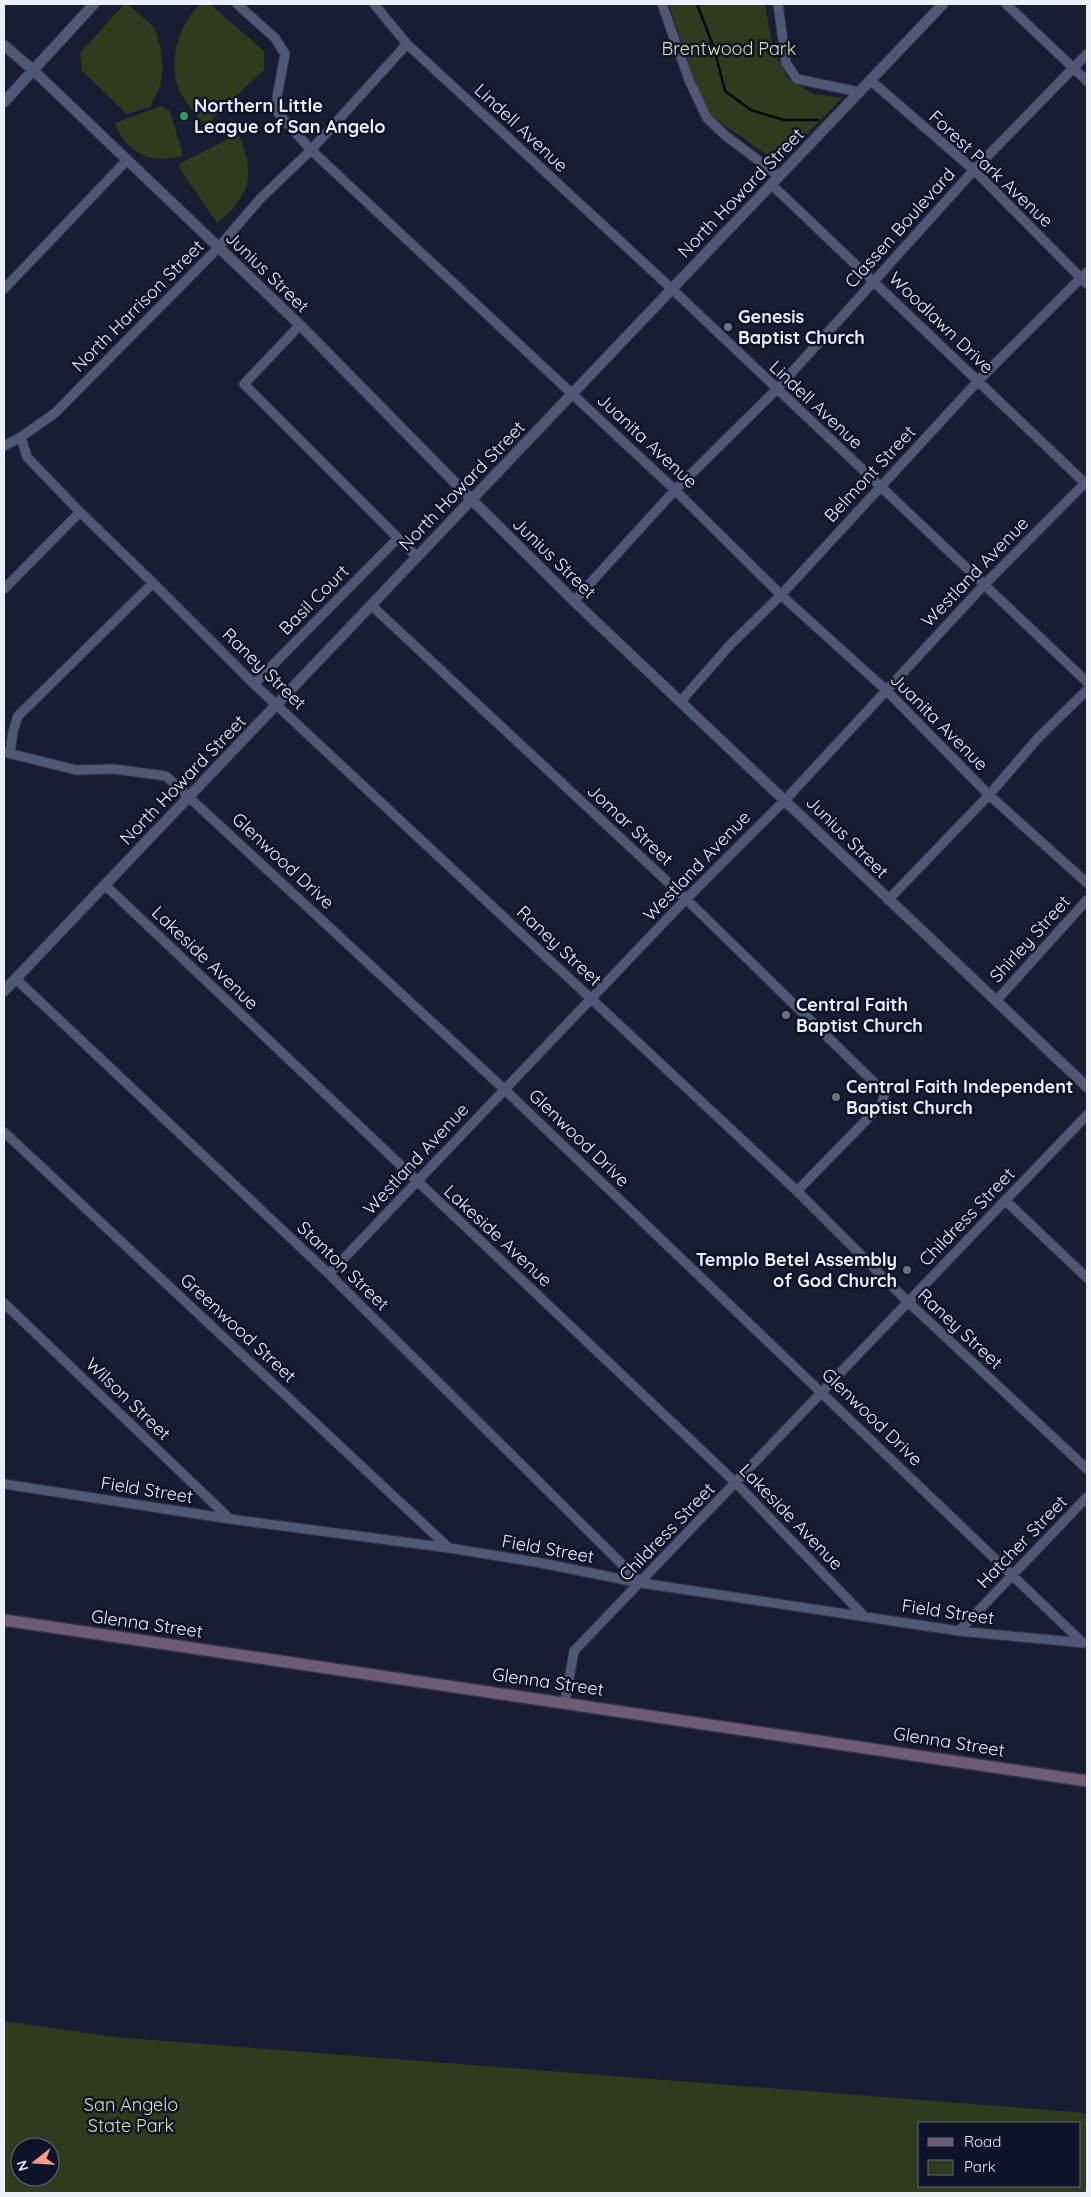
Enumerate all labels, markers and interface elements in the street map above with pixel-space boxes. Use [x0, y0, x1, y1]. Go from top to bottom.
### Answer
park label: Brentwood Park [662, 37, 796, 60]
street label: Lindell Avenue [470, 78, 573, 177]
place label: Northern Little League of San Angelo [194, 94, 386, 138]
street label: Forest Park Avenue [924, 105, 1058, 232]
marker: Northern Little League of San Angelo [178, 110, 190, 122]
street label: North Howard Street [673, 123, 809, 263]
street label: Classen Boulevard [840, 163, 960, 293]
street label: Junius Street [221, 226, 314, 317]
street label: North Harrison Street [67, 235, 209, 377]
street label: Woodlawn Drive [884, 267, 999, 378]
place label: Genesis Baptist Church [738, 305, 865, 349]
marker: Genesis Baptist Church [722, 321, 734, 333]
street label: Lindell Avenue [765, 355, 868, 454]
street label: Juanita Avenue [592, 388, 702, 493]
street label: North Howard Street [394, 416, 530, 556]
street label: Belmont Street [819, 421, 920, 527]
street label: Junius Street [508, 512, 601, 603]
street label: Westland Avenue [916, 512, 1033, 632]
street label: Basil Court [274, 560, 354, 640]
street label: Raney Street [218, 623, 311, 714]
street label: Juanita Avenue [886, 668, 993, 775]
street label: North Howard Street [115, 710, 251, 850]
street label: Jomar Street [582, 779, 678, 870]
street label: Junius Street [801, 790, 894, 883]
street label: Westland Avenue [638, 806, 755, 926]
street label: Glenwood Drive [227, 807, 339, 914]
street label: Shirley Street [984, 890, 1075, 987]
street label: Raney Street [512, 900, 607, 991]
street label: Lakeside Avenue [147, 901, 264, 1014]
place label: Central Faith Baptist Church [796, 993, 923, 1037]
marker: Central Faith Baptist Church [780, 1009, 792, 1021]
place label: Central Faith Independent Baptist Church [846, 1075, 1073, 1119]
street label: Glenwood Drive [524, 1084, 635, 1192]
marker: Central Faith Independent Baptist Church [830, 1091, 842, 1103]
street label: Westland Avenue [358, 1098, 473, 1219]
street label: Childress Street [914, 1162, 1020, 1271]
street label: Lakeside Avenue [439, 1180, 557, 1292]
street label: Stanton Street [293, 1216, 394, 1315]
place label: Templo Betel Assembly of God Church [696, 1248, 897, 1292]
marker: Templo Betel Assembly of God Church [901, 1264, 913, 1276]
street label: Greenwood Street [176, 1268, 301, 1387]
street label: Raney Street [913, 1283, 1008, 1374]
street label: Wilson Street [81, 1352, 176, 1445]
street label: Glenwood Drive [817, 1363, 928, 1471]
street label: Lakeside Avenue [735, 1458, 848, 1575]
street label: Field Street [99, 1471, 195, 1508]
street label: Childress Street [614, 1477, 720, 1586]
street label: Hatcher Street [971, 1490, 1072, 1593]
street label: Field Street [500, 1529, 596, 1568]
street label: Field Street [900, 1594, 996, 1629]
street label: Glenna Street [90, 1604, 204, 1643]
street label: Glenna Street [491, 1662, 605, 1701]
street label: Glenna Street [892, 1721, 1006, 1762]
park label: San Angelo State Park [84, 2093, 178, 2137]
legend [918, 2122, 1081, 2187]
text: Road [964, 2132, 1001, 2151]
north arrow [10, 2137, 60, 2187]
text: Park [964, 2157, 996, 2176]
text: N [12, 2158, 33, 2173]

